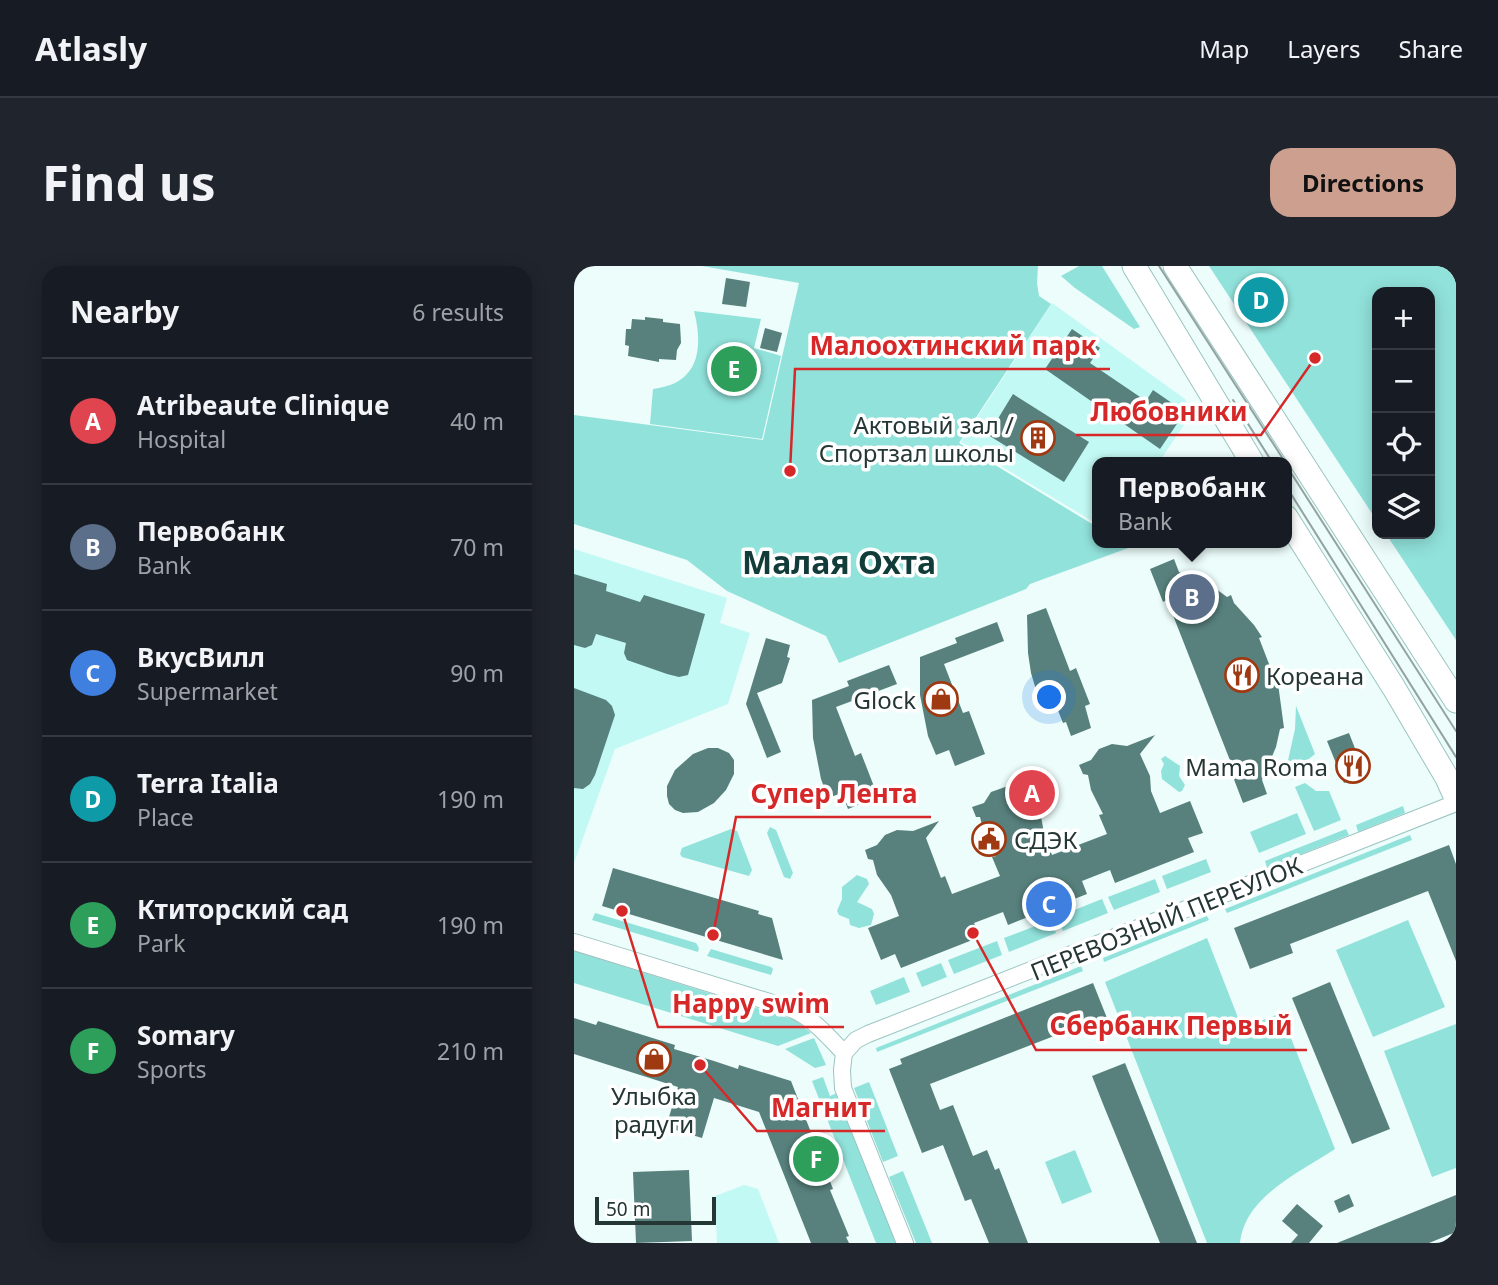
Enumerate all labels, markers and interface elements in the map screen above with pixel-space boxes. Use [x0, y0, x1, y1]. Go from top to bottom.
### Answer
text: Atlasly [35, 26, 147, 71]
text: Map [1199, 32, 1249, 65]
text: Layers [1287, 32, 1361, 65]
text: Share [1399, 32, 1463, 65]
button: Directions [1270, 148, 1456, 217]
text: Find us [42, 149, 216, 215]
pin: D [1238, 274, 1284, 326]
map controls [1372, 287, 1435, 539]
button: + [1372, 287, 1435, 350]
text: Nearby [70, 291, 179, 332]
text: 6 results [412, 296, 504, 328]
callout: Малоохтинский парк [795, 322, 1110, 369]
text: Малоохтинский парк [809, 327, 1097, 363]
pin: E [711, 343, 757, 395]
button: − [1372, 350, 1435, 413]
text: Atribeaute Clinique [137, 387, 389, 423]
callout: Любовники [1076, 388, 1261, 435]
text: Любовники [1090, 393, 1248, 429]
text: A [85, 405, 101, 437]
text: 40 m [450, 405, 504, 437]
place label: Актовый зал / Спортзал школы [819, 408, 1014, 469]
button: locate [1372, 413, 1435, 476]
building icon: Актовый зал / Спортзал школы [1019, 419, 1057, 457]
text: Hospital [137, 423, 226, 455]
popup [1092, 457, 1292, 548]
text: Первобанк [1118, 469, 1266, 505]
button: layers [1372, 476, 1435, 539]
text: Bank [1118, 505, 1172, 537]
text: Первобанк [137, 513, 285, 549]
text: B [85, 531, 101, 563]
text: 70 m [450, 531, 504, 563]
district label: Малая Охта [742, 540, 936, 583]
text: Bank [137, 549, 191, 581]
pin: B [1169, 571, 1215, 623]
text: ВкусВилл [137, 639, 265, 675]
restaurant icon: Кореана [1223, 656, 1261, 694]
text: C [86, 657, 100, 689]
text: 90 m [450, 657, 504, 689]
place label: Кореана [1266, 659, 1364, 692]
text: Supermarket [137, 675, 278, 707]
shop icon: Glock [922, 680, 960, 718]
your location [1032, 680, 1066, 714]
place label: Glock [853, 683, 916, 716]
restaurant icon: Mama Roma [1334, 747, 1372, 785]
place label: Mama Roma [1185, 750, 1328, 783]
text: Terra Italia [137, 765, 279, 801]
pin: A [1009, 767, 1055, 819]
callout: Супер Лента [736, 770, 931, 817]
text: Супер Лента [751, 775, 917, 811]
text: D [85, 783, 101, 815]
text: 190 m [437, 783, 504, 815]
text: Place [137, 801, 194, 833]
public building icon: СДЭК [970, 820, 1008, 858]
place label: СДЭК [1014, 823, 1077, 856]
street label: ПЕРЕВОЗНЫЙ ПЕРЕУЛОК [1025, 848, 1307, 988]
pin: C [1026, 878, 1072, 930]
text: Ктиторский сад [137, 891, 348, 927]
text: E [87, 909, 99, 941]
text: 190 m [437, 909, 504, 941]
text: Park [137, 927, 186, 959]
callout: Happy swim [658, 980, 844, 1027]
text: Happy swim [672, 985, 830, 1021]
callout: Сбербанк Первый [1036, 1003, 1307, 1050]
text: Сбербанк Первый [1050, 1007, 1292, 1043]
text: Somary [137, 1017, 235, 1053]
text: F [87, 1035, 99, 1067]
text: 210 m [437, 1035, 504, 1067]
shop icon: Улыбка радуги [635, 1040, 673, 1078]
text: Sports [137, 1053, 207, 1085]
place label: Улыбка радуги [611, 1079, 697, 1140]
callout: Магнит [757, 1084, 885, 1131]
text: Магнит [771, 1089, 871, 1125]
pin: F [793, 1133, 839, 1185]
scale bar [595, 1194, 716, 1226]
text: 50 m [606, 1196, 650, 1222]

